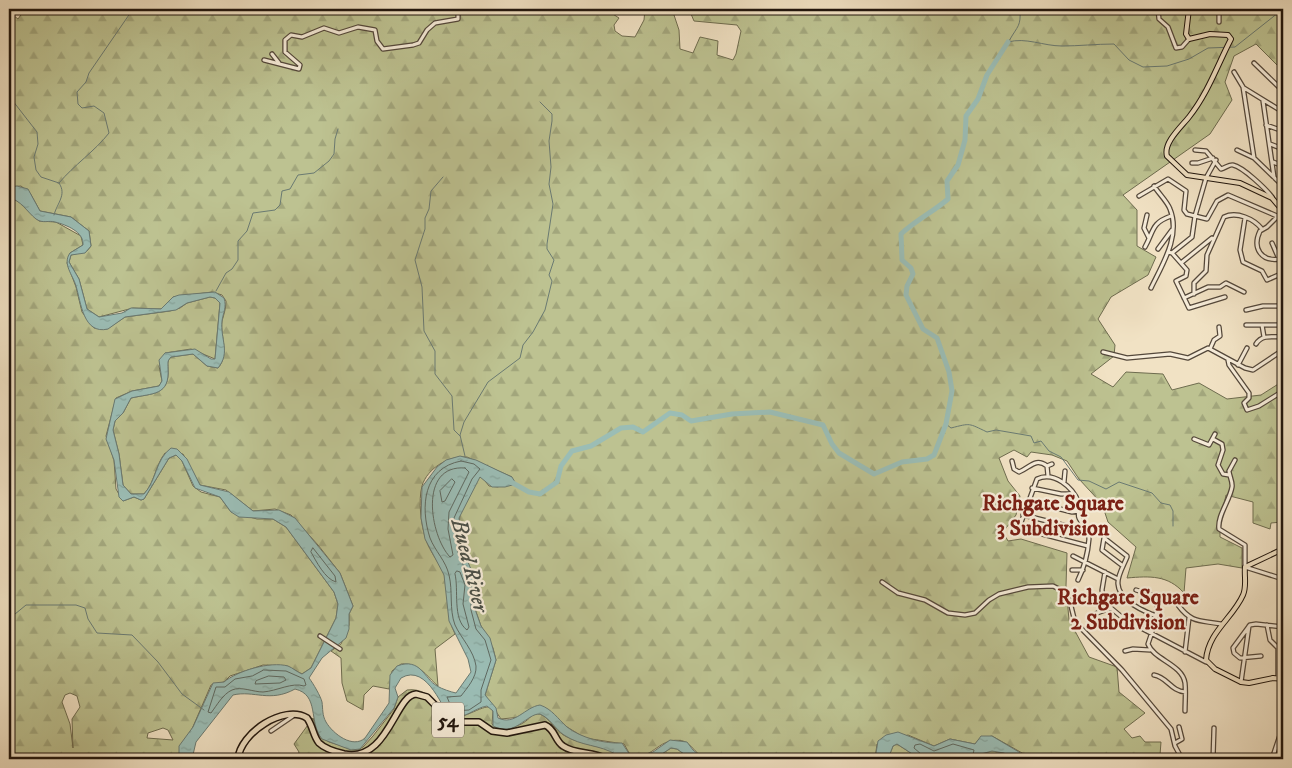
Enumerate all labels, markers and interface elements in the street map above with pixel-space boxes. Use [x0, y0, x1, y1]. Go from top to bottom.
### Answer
district label: Richgate Square 3 Subdivision [982, 490, 1124, 542]
water label: Bued River [445, 515, 495, 617]
district label: Richgate Square 2 Subdivision [1057, 584, 1199, 636]
road number: 54 [432, 702, 464, 738]

